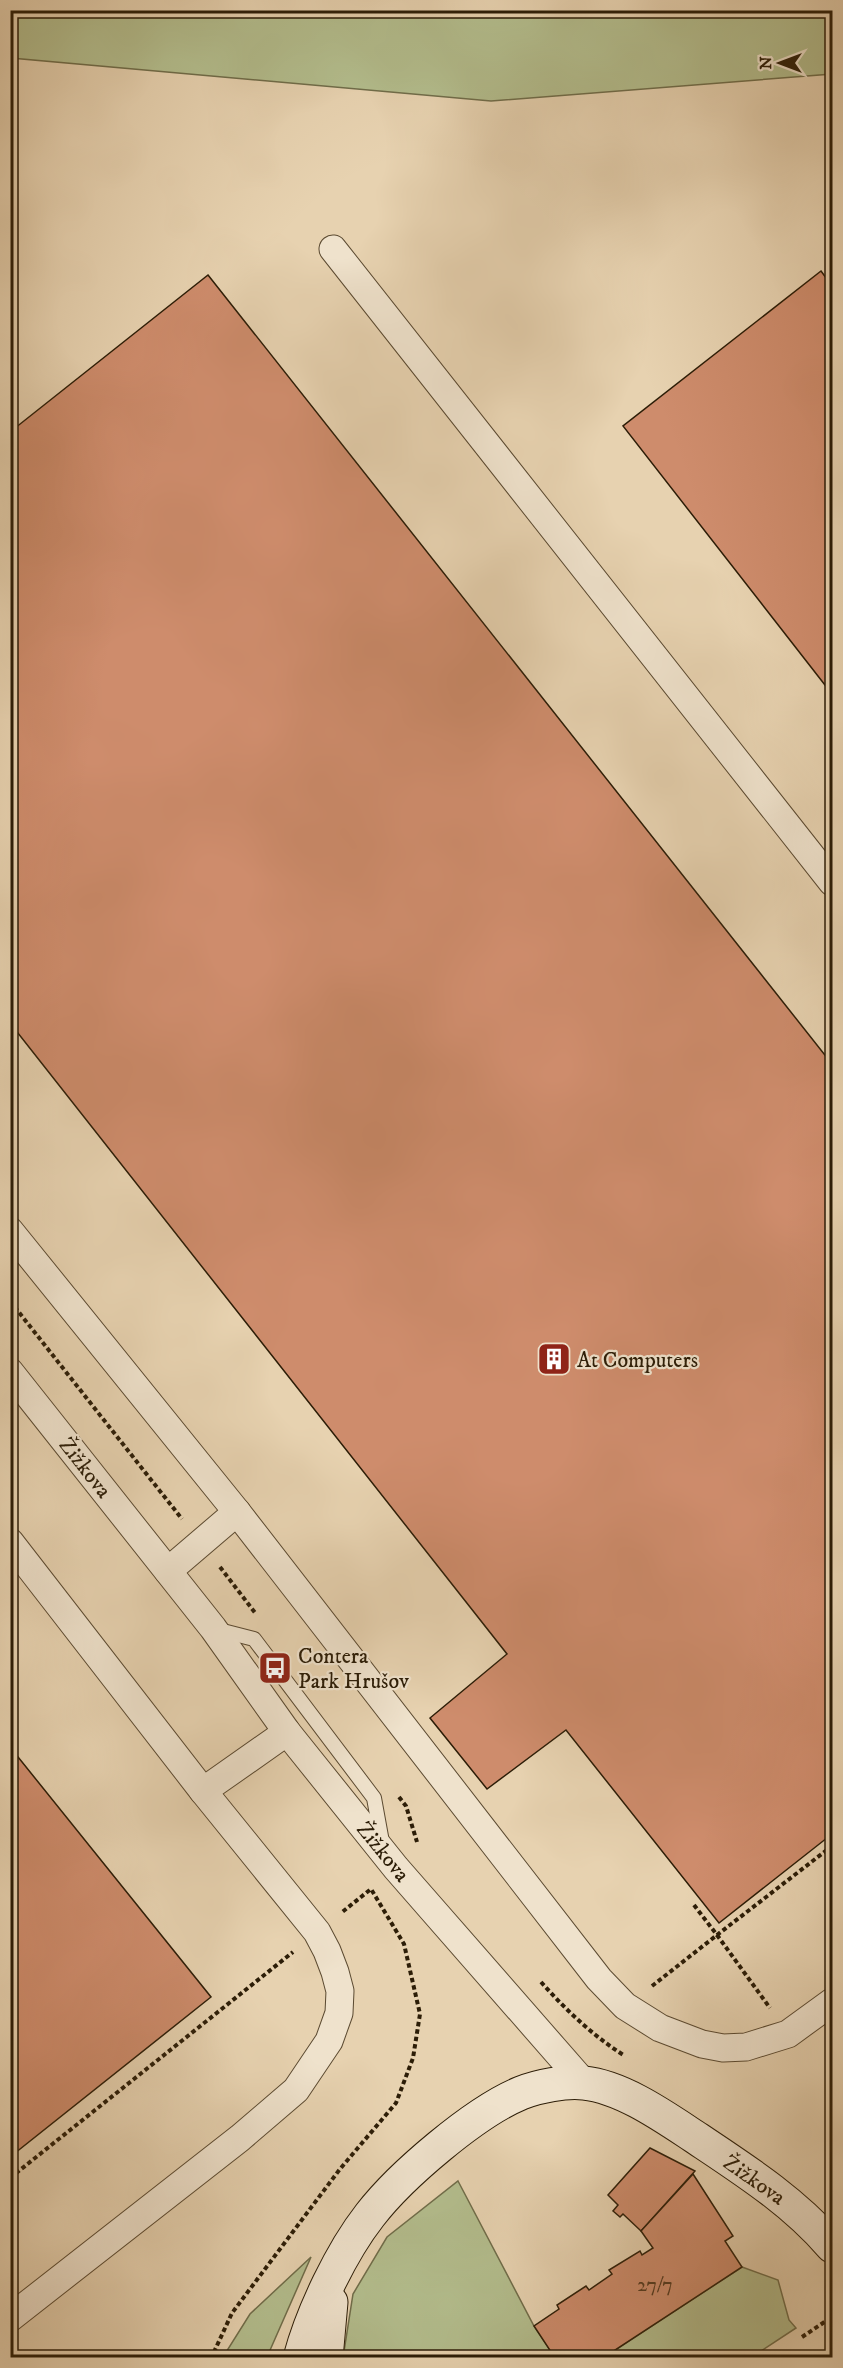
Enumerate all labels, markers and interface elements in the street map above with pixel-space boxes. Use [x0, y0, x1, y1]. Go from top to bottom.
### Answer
north arrow [750, 33, 810, 93]
text: N [756, 56, 776, 70]
building icon: At Computers [536, 1341, 572, 1377]
place label: At Computers [577, 1347, 698, 1374]
street label: Žižkova [53, 1432, 118, 1504]
place label: Contera Park Hrušov [298, 1643, 409, 1695]
bus stop icon: Contera Park Hrušov [257, 1650, 293, 1686]
street label: Žižkova [350, 1816, 416, 1888]
street label: Žižkova [718, 2148, 792, 2212]
house number: 27/7 [637, 2273, 673, 2298]

